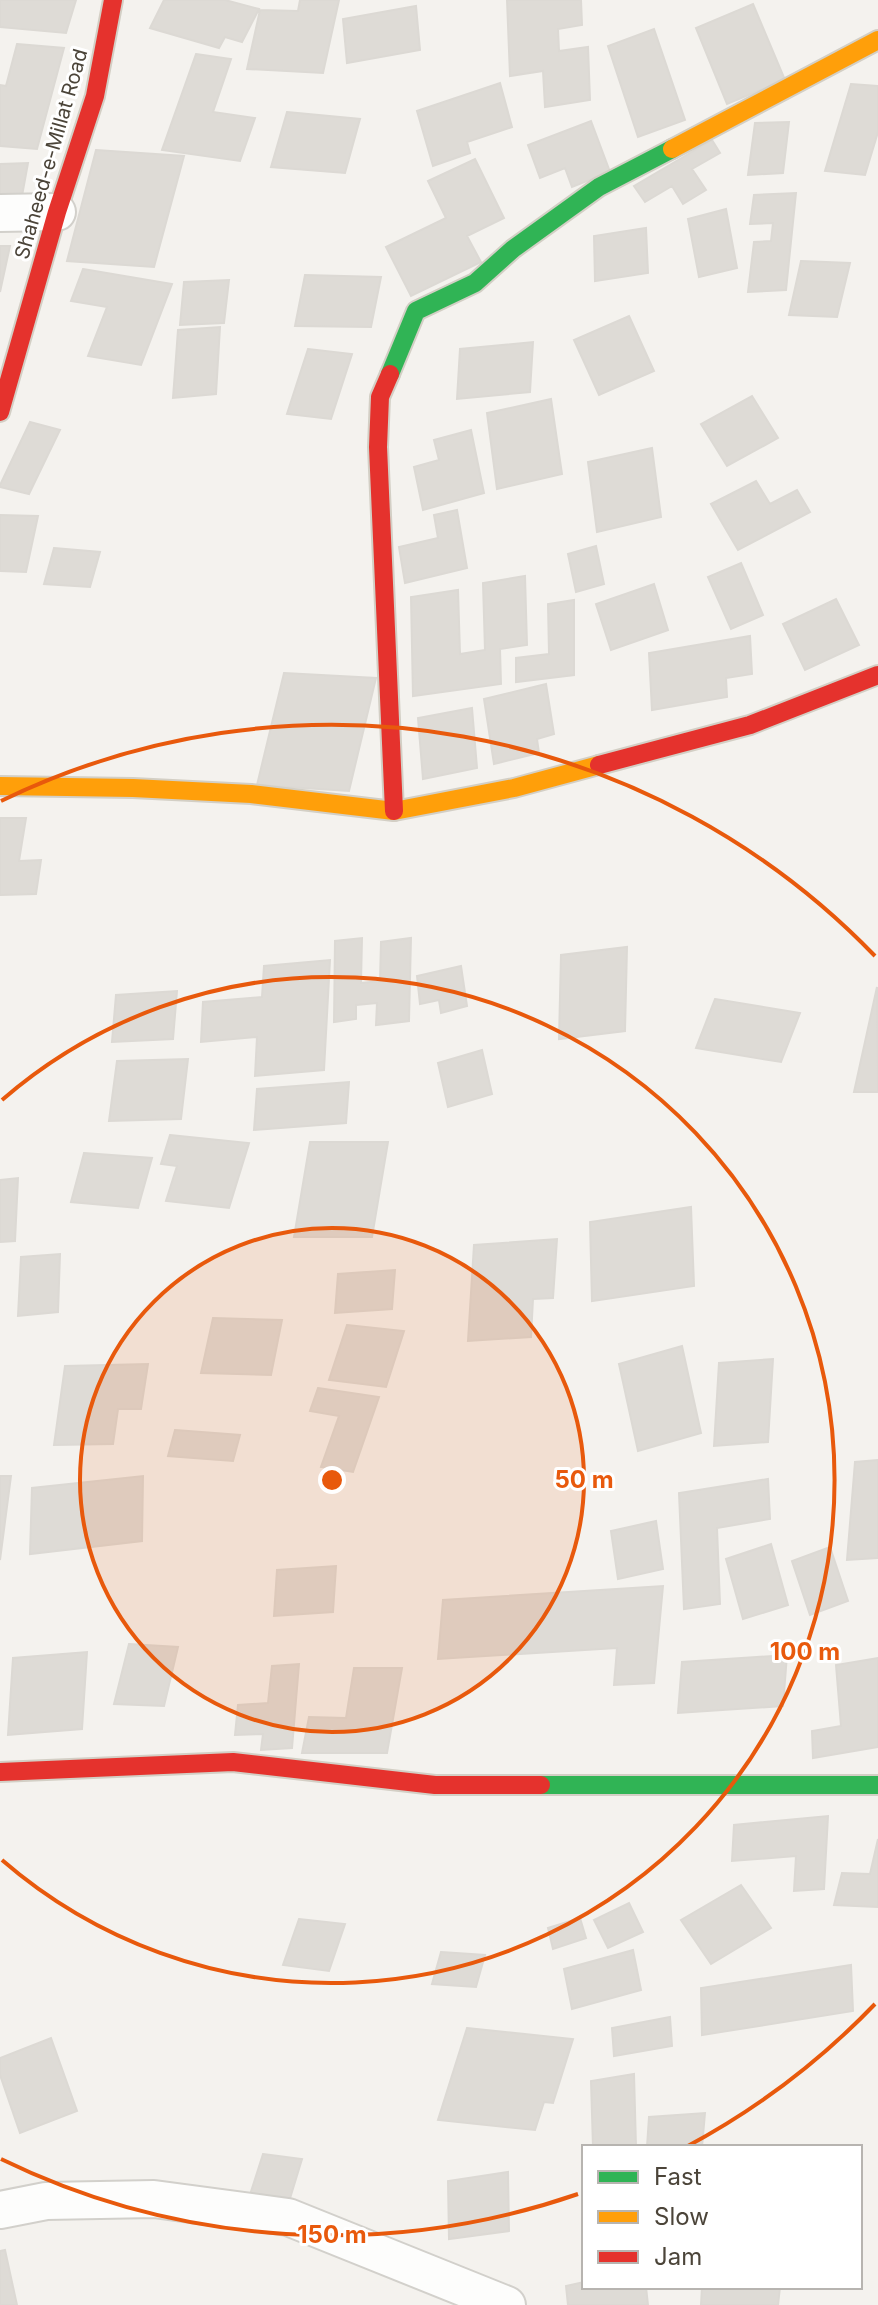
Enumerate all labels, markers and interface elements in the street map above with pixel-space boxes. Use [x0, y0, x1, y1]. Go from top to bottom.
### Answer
street label: Shaheed-e-Millat Road [9, 46, 93, 262]
text: 50 m [554, 1465, 614, 1494]
centre of rings [318, 1466, 346, 1494]
text: 100 m [770, 1637, 840, 1666]
legend [582, 2145, 862, 2289]
text: Fast [654, 2162, 702, 2191]
text: Slow [654, 2202, 709, 2231]
text: 150 m [297, 2220, 367, 2249]
text: Jam [654, 2242, 702, 2271]

